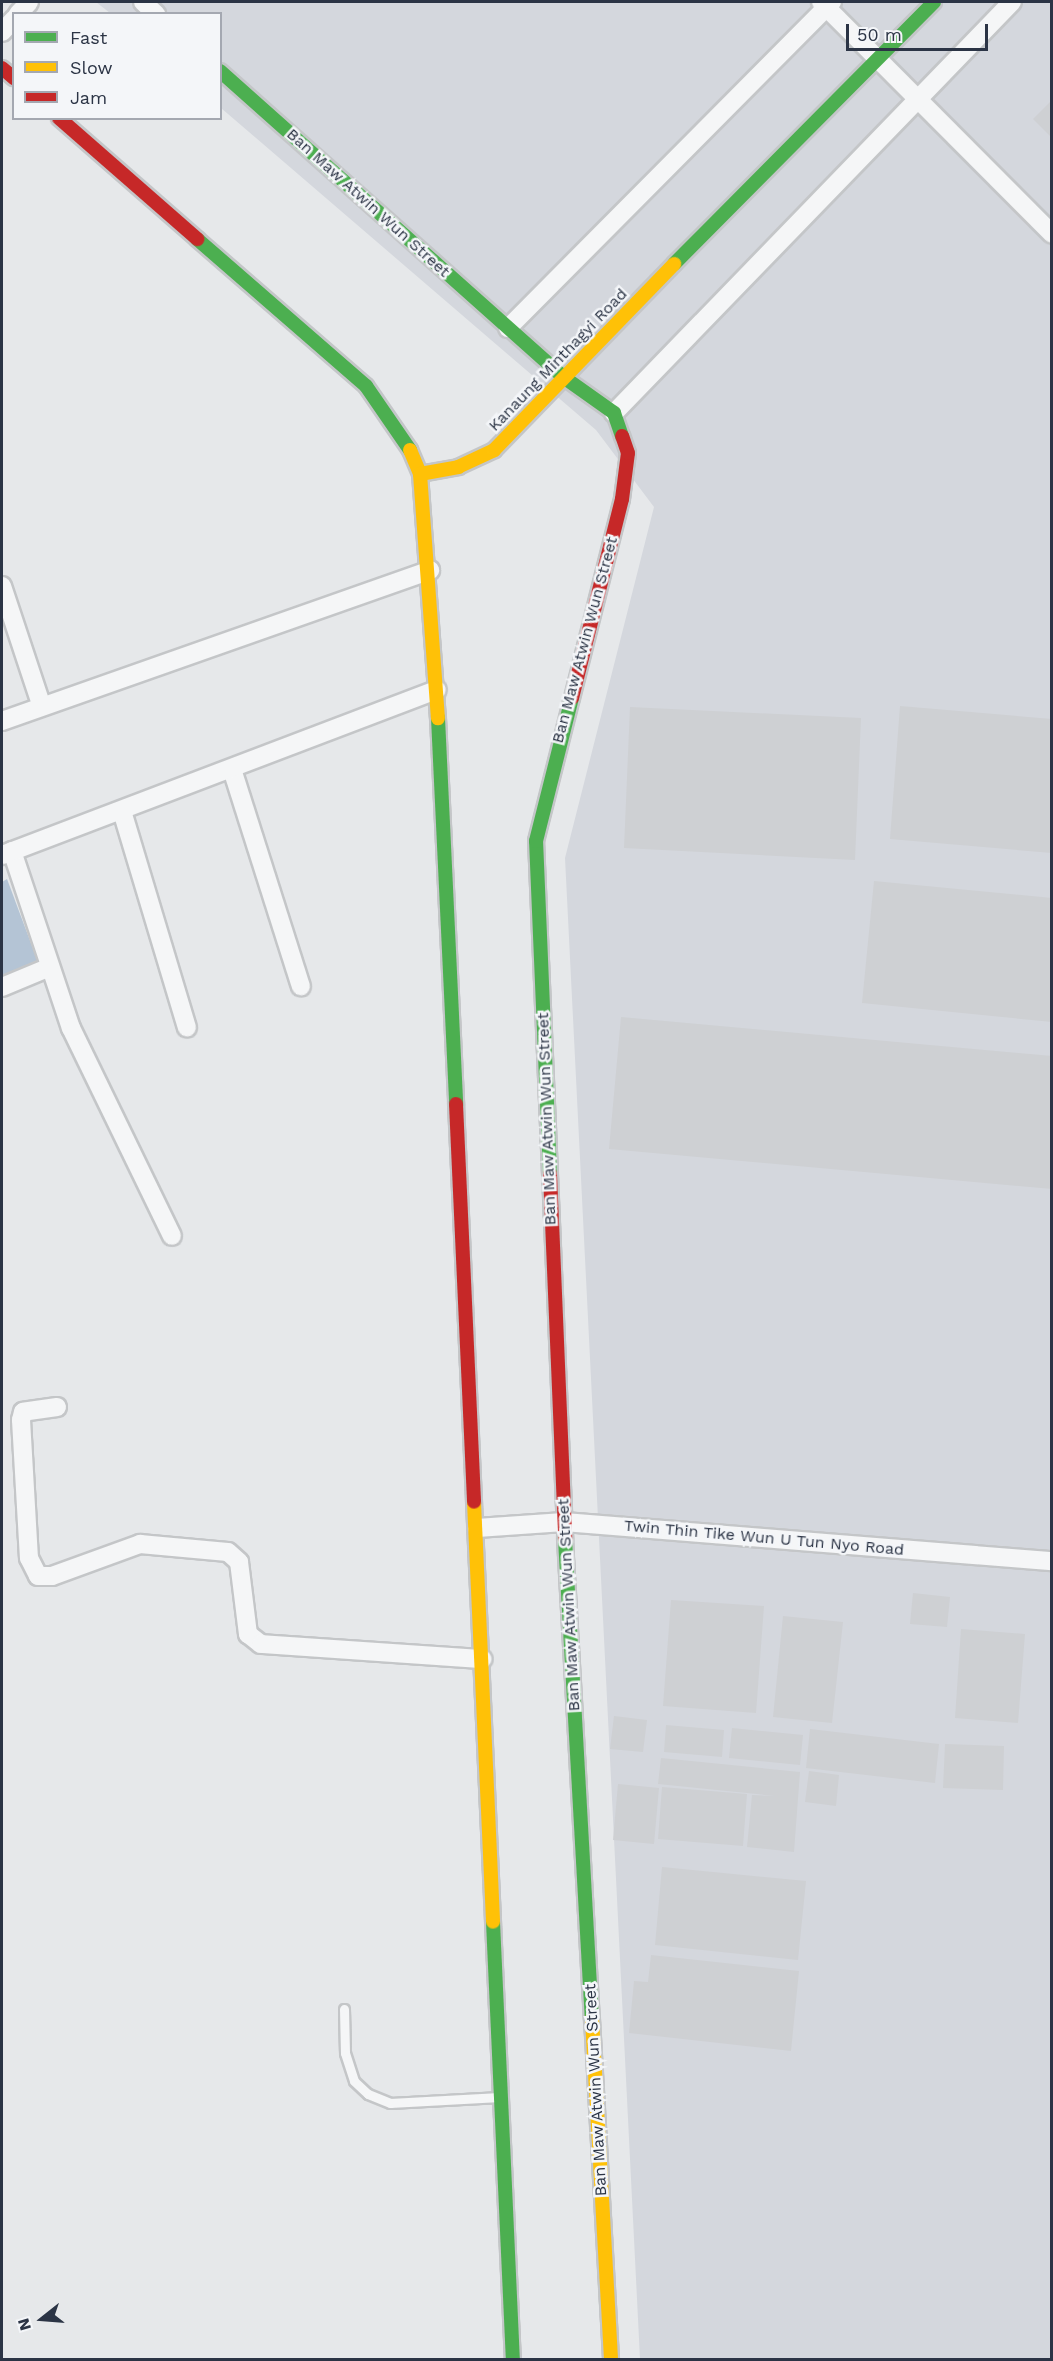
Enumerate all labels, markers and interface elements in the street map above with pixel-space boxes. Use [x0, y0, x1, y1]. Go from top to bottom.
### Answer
legend [12, 12, 222, 120]
scale bar [849, 12, 992, 50]
text: 50 m [857, 24, 902, 45]
text: Fast [70, 27, 107, 48]
text: Slow [70, 57, 113, 78]
text: Jam [70, 87, 107, 108]
street label: Ban Maw Atwin Wun Street [282, 124, 454, 282]
street label: Kanaung Minthagyi Road [485, 285, 631, 435]
street label: Ban Maw Atwin Wun Street [548, 534, 622, 746]
street label: Ban Maw Atwin Wun Street [534, 1012, 560, 1226]
street label: Ban Maw Atwin Wun Street [554, 1497, 584, 1713]
street label: Twin Thin Tike Wun U Tun Nyo Road [622, 1516, 906, 1560]
street label: Ban Maw Atwin Wun Street [581, 1982, 611, 2198]
north arrow [12, 2289, 72, 2349]
text: N [13, 2316, 35, 2333]

